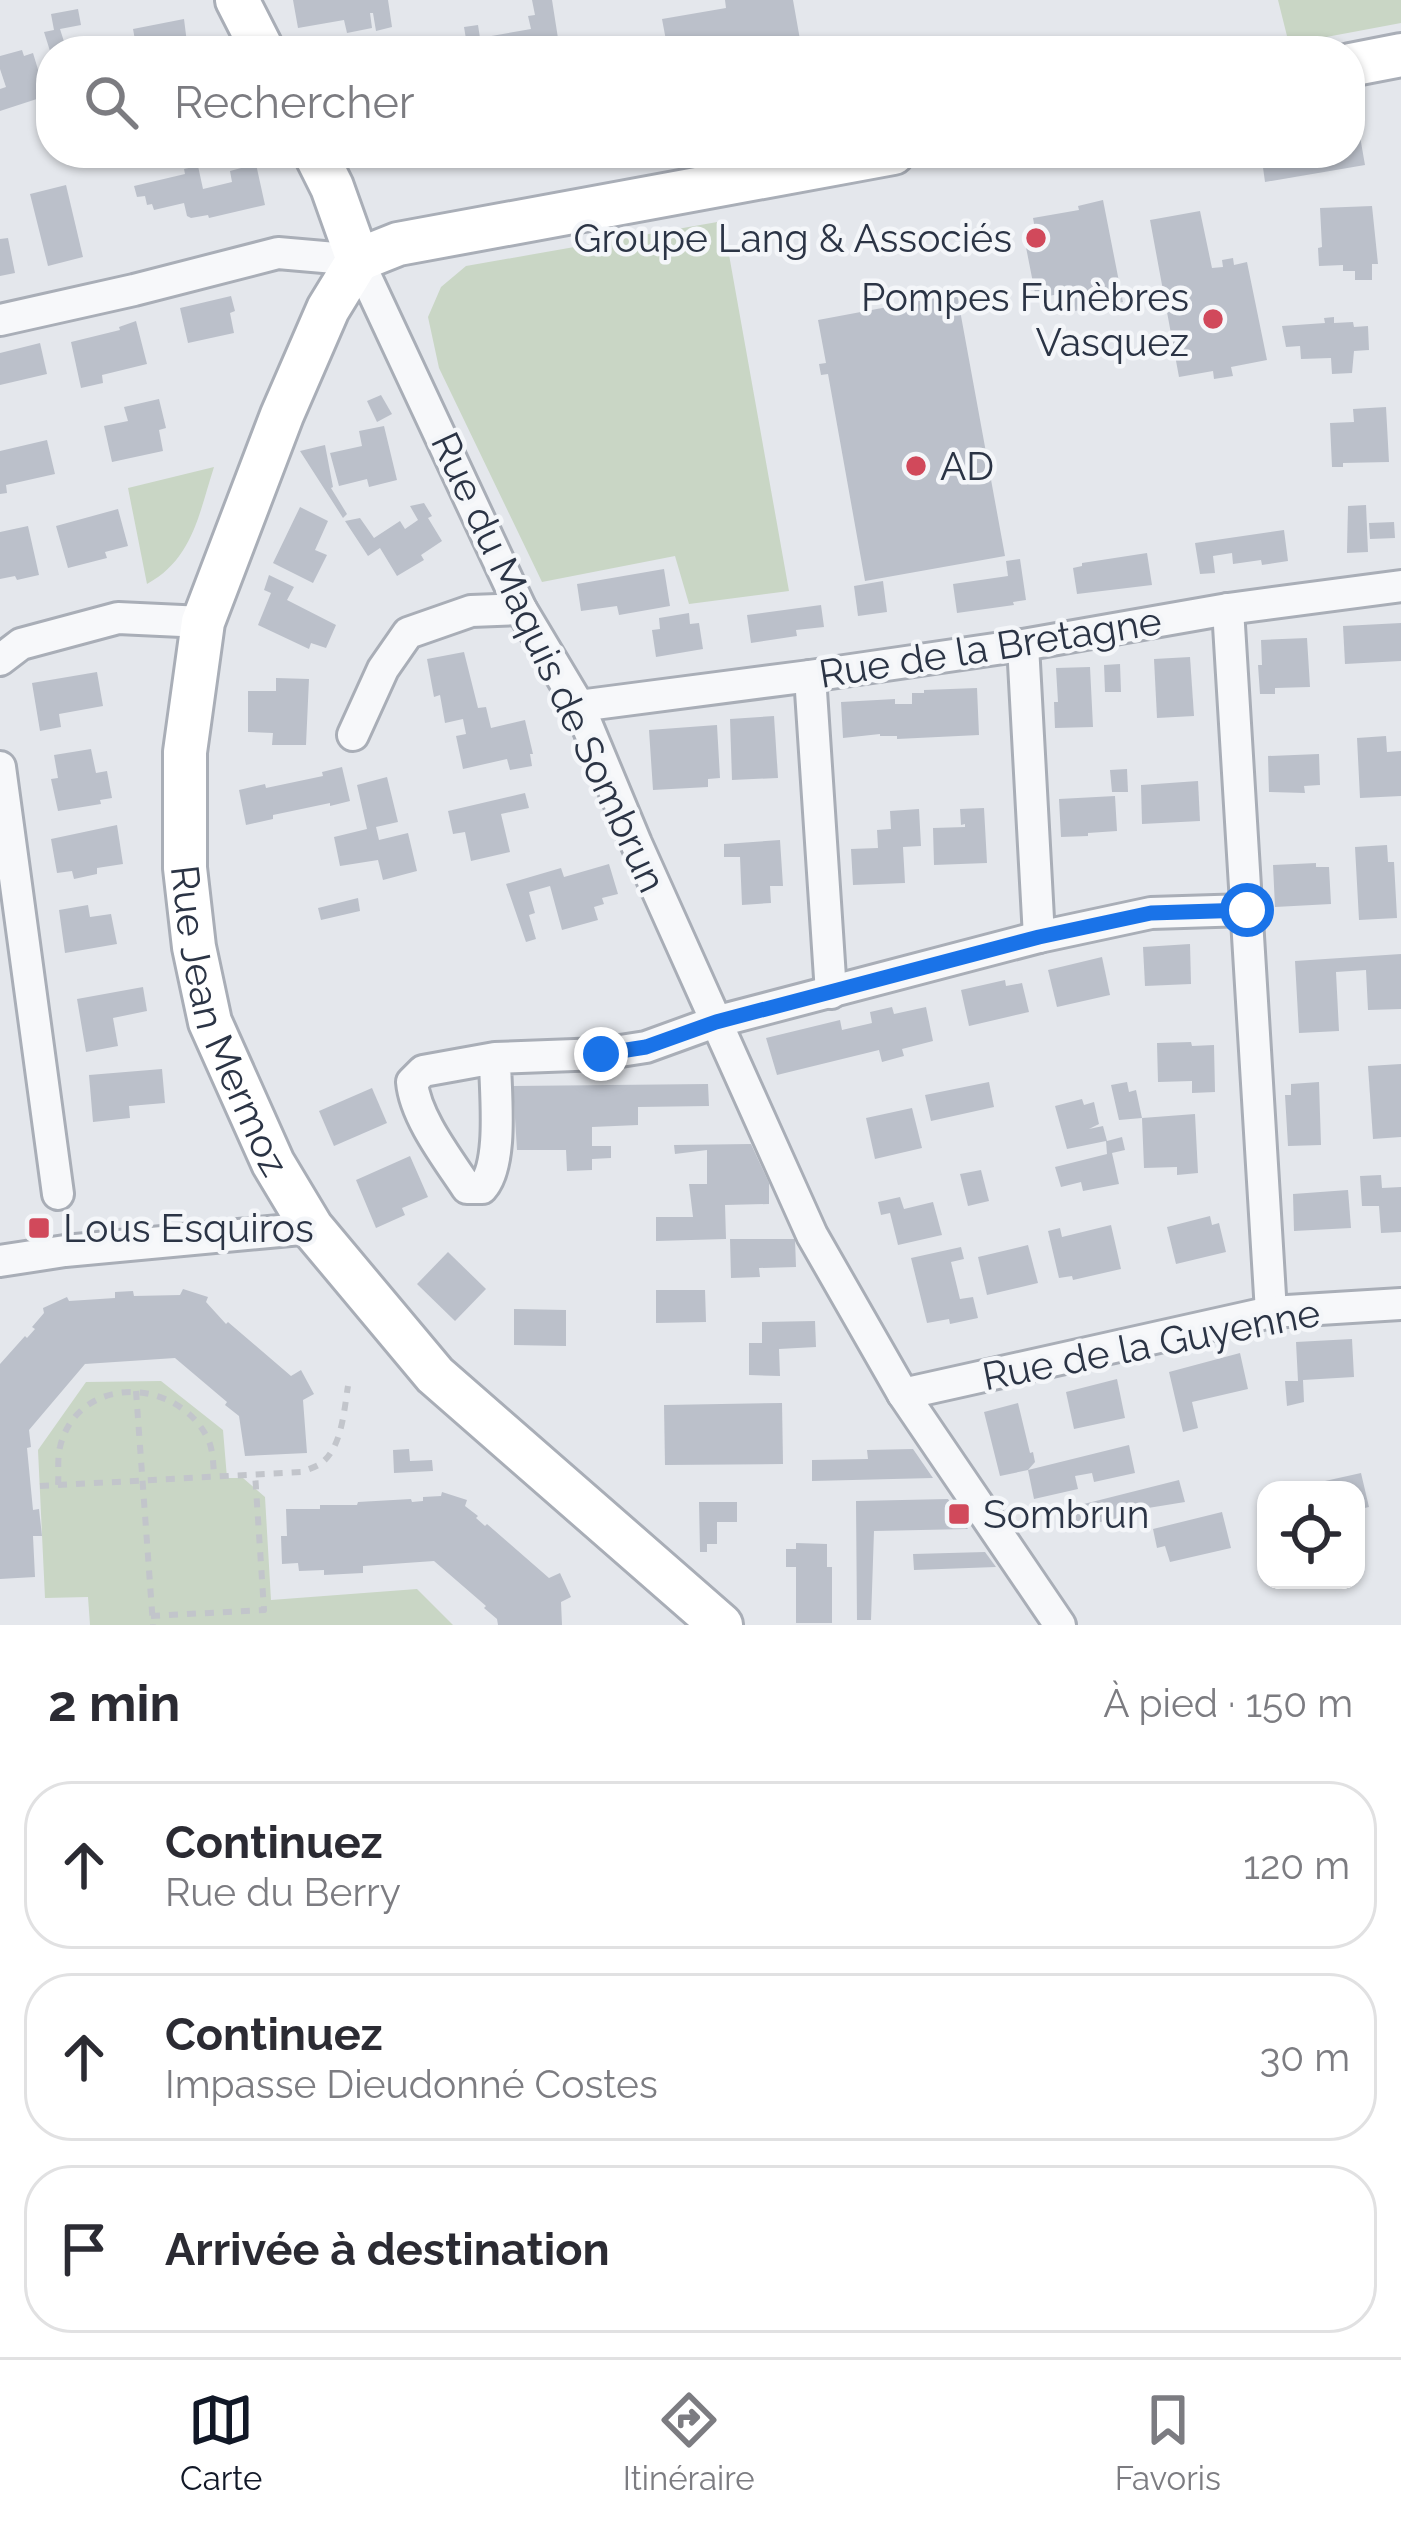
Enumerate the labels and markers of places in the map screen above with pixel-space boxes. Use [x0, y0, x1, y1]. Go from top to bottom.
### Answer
place label: Groupe Lang & Associés [574, 215, 1012, 261]
marker: Groupe Lang & Associés [1023, 225, 1049, 251]
place label: Pompes Funèbres Vasquez [861, 274, 1189, 365]
marker: Pompes Funèbres Vasquez [1200, 306, 1226, 332]
place label: AD [940, 443, 994, 489]
marker: AD [903, 453, 929, 479]
place label: Lous Esquiros [63, 1205, 314, 1251]
marker: Lous Esquiros [26, 1215, 52, 1241]
place label: Sombrun [983, 1491, 1149, 1537]
marker: Sombrun [946, 1501, 972, 1527]

